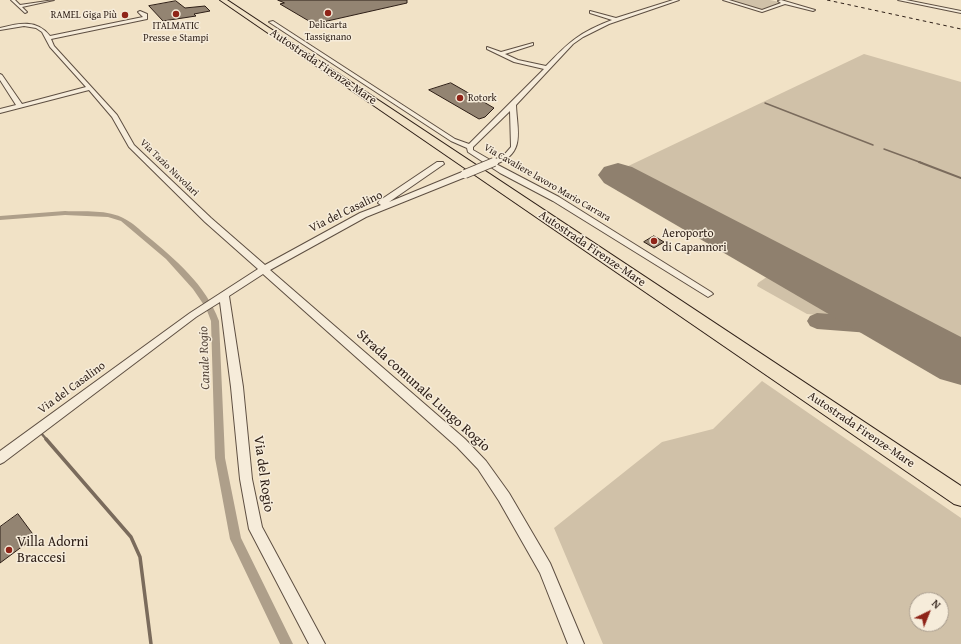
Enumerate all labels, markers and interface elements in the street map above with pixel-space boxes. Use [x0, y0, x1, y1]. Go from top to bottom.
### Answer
marker: Delicarta Tassignano [323, 8, 333, 18]
place label: RAMEL Giga Più [51, 9, 117, 21]
marker: ITALMATIC Presse e Stampi [171, 9, 181, 19]
marker: RAMEL Giga Più [120, 10, 130, 20]
place label: Delicarta Tassignano [305, 19, 351, 42]
place label: ITALMATIC Presse e Stampi [143, 20, 209, 44]
street label: Autostrada Firenze-Mare [267, 26, 379, 108]
place label: Rotork [468, 92, 497, 104]
marker: Rotork [455, 93, 465, 103]
street label: Via Tazio Nuvolari [137, 137, 201, 199]
street label: Via Cavaliere lavoro Mario Carrara [481, 142, 613, 224]
street label: Via del Casalino [307, 188, 385, 236]
street label: Autostrada Firenze-Mare [536, 208, 648, 290]
place label: Aeroporto di Capannori [662, 227, 727, 255]
marker: Aeroporto di Capannori [649, 236, 659, 246]
water label: Canale Rogio [196, 326, 214, 390]
street label: Strada comunale Lungo Rogio [353, 326, 493, 456]
street label: Via del Casalino [35, 359, 109, 417]
street label: Autostrada Firenze-Mare [805, 389, 917, 471]
street label: Via del Rogio [249, 435, 277, 513]
place label: Villa Adorni Braccesi [17, 534, 88, 566]
marker: Villa Adorni Braccesi [4, 545, 14, 555]
north arrow [909, 592, 949, 632]
text: N [928, 596, 945, 612]

